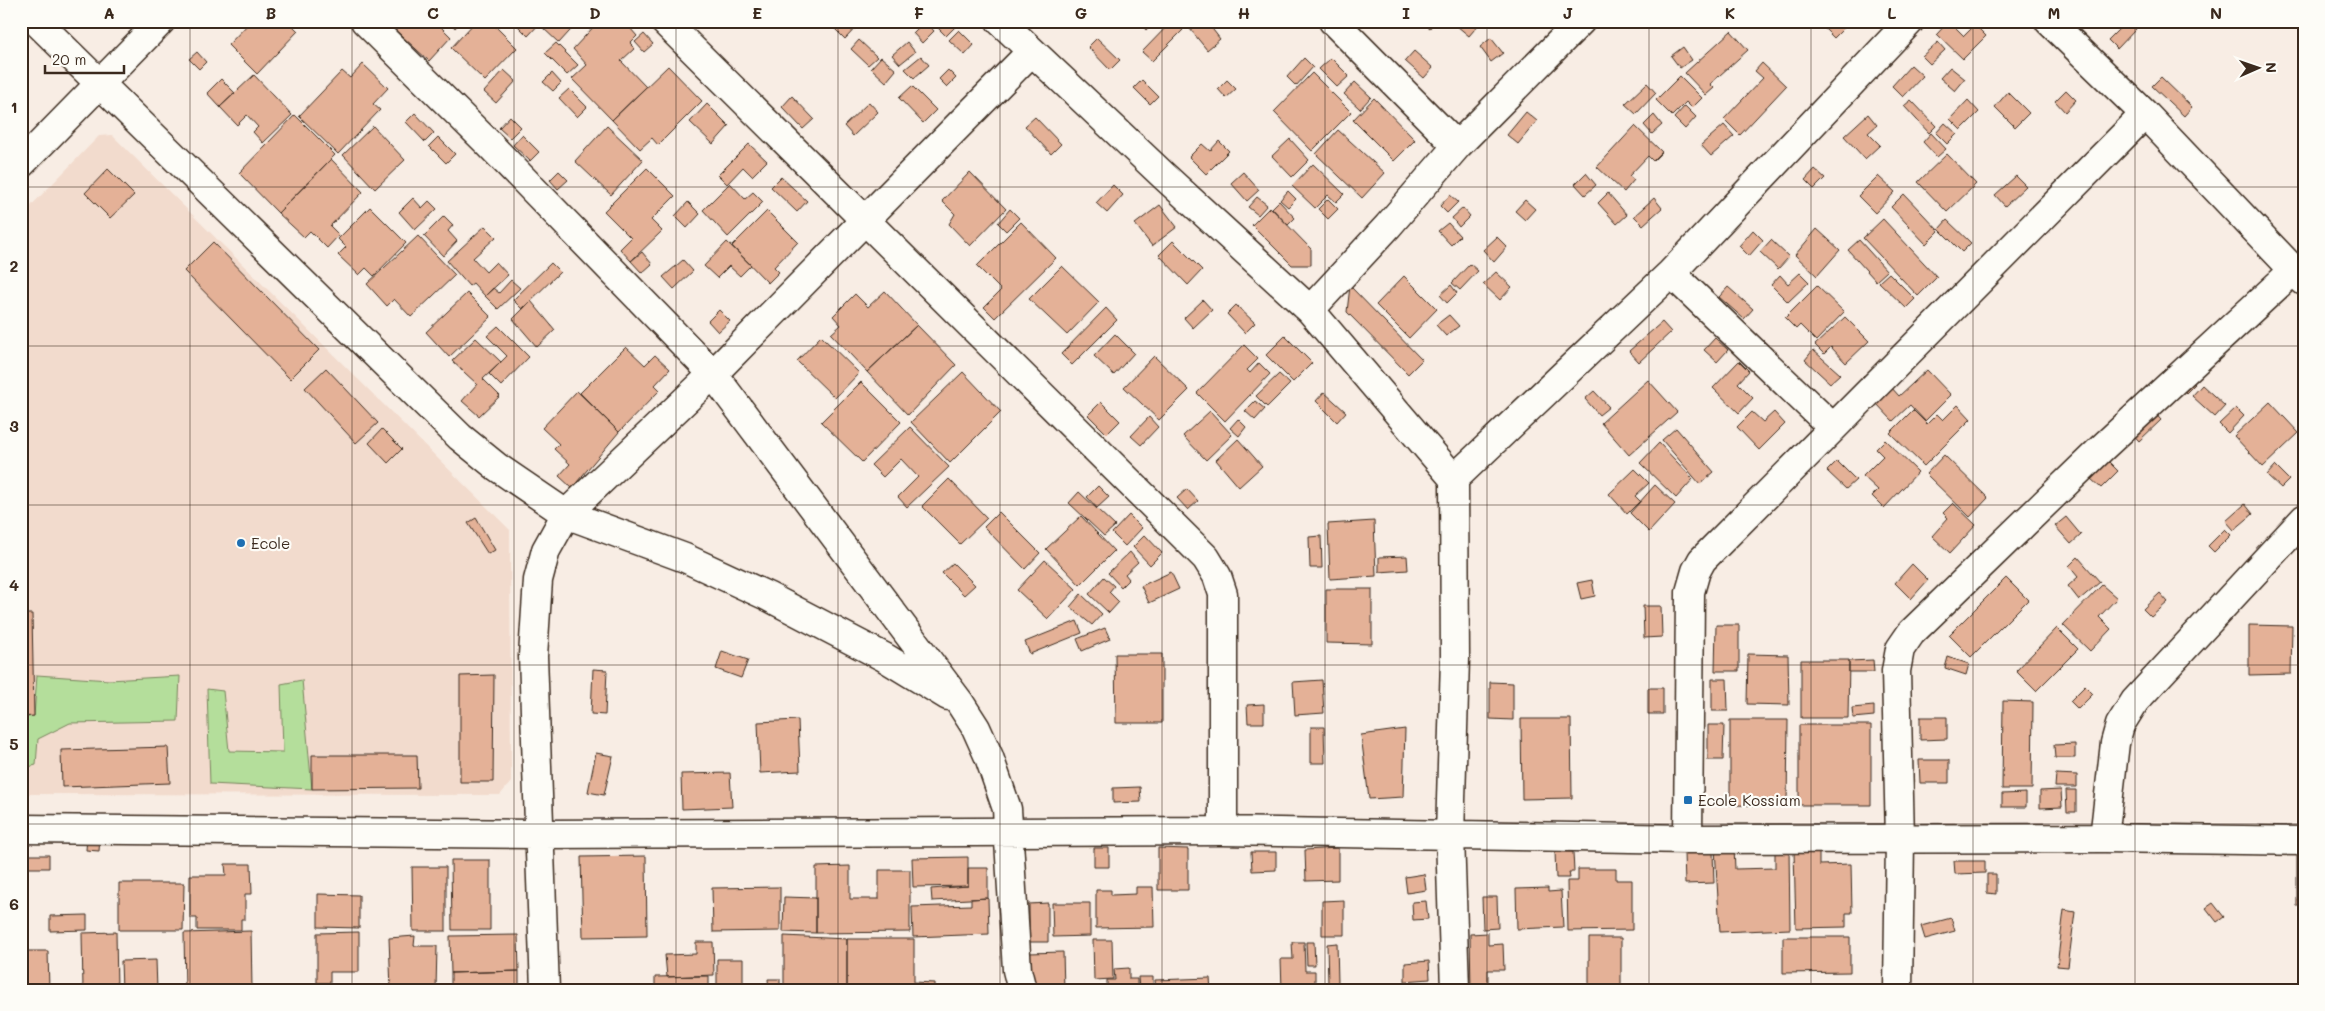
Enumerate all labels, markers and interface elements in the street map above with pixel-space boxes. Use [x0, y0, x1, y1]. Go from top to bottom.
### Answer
text: A [103, 2, 115, 23]
text: B [266, 2, 276, 23]
text: C [427, 2, 439, 23]
text: D [589, 2, 601, 23]
text: E [752, 2, 762, 23]
text: F [914, 2, 924, 23]
text: G [1075, 2, 1087, 23]
text: H [1238, 2, 1250, 23]
text: I [1402, 2, 1410, 23]
text: J [1563, 2, 1573, 23]
text: K [1725, 2, 1735, 23]
text: L [1887, 2, 1897, 23]
text: M [2048, 2, 2060, 23]
text: N [2210, 2, 2222, 23]
scale bar [45, 42, 124, 74]
north arrow [2232, 42, 2282, 92]
text: 20 m [52, 49, 86, 69]
text: N [2262, 62, 2281, 73]
text: 1 [10, 96, 18, 117]
text: 2 [10, 255, 19, 276]
text: 3 [9, 415, 19, 436]
place label: Ecole [251, 533, 290, 553]
marker: Ecole [235, 537, 247, 549]
text: 4 [9, 574, 19, 595]
text: 5 [9, 733, 19, 754]
place label: Ecole Kossiam [1698, 790, 1801, 810]
marker: Ecole Kossiam [1682, 794, 1694, 806]
text: 6 [9, 893, 19, 914]

